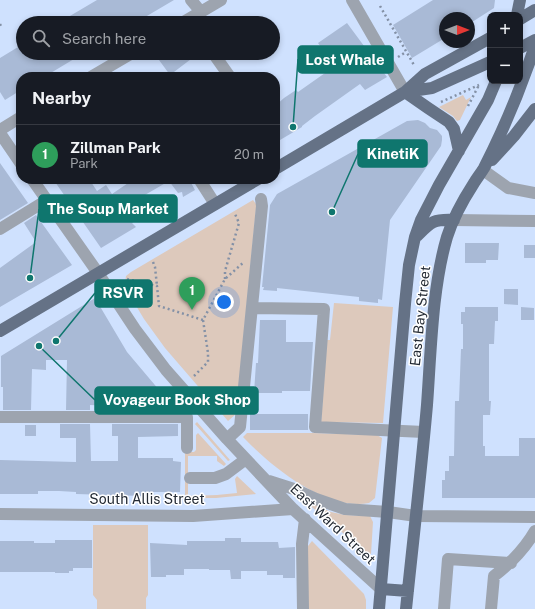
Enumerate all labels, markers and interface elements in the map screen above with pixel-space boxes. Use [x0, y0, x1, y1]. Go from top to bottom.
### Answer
north arrow [439, 12, 475, 48]
map controls [487, 12, 523, 84]
button: + [487, 12, 523, 48]
search box [16, 16, 280, 60]
icon: search [30, 27, 52, 49]
text: Search here [62, 30, 146, 47]
callout: Lost Whale [298, 46, 393, 73]
button: − [487, 48, 523, 84]
text: Lost Whale [305, 51, 385, 68]
text: Nearby [32, 88, 91, 108]
text: Zillman Park [70, 139, 161, 156]
callout: KinetiK [358, 140, 427, 167]
text: KinetiK [366, 145, 420, 162]
text: 1 [42, 147, 48, 162]
text: 20 m [234, 147, 264, 162]
text: Park [70, 156, 98, 171]
callout: The Soup Market [39, 195, 177, 222]
text: The Soup Market [47, 200, 169, 217]
street label: East Bay Street [407, 265, 433, 367]
pin: 1 [179, 277, 205, 310]
callout: RSVR [95, 280, 152, 307]
text: RSVR [102, 284, 144, 301]
your location [214, 292, 234, 312]
callout: Voyageur Book Shop [95, 387, 258, 414]
text: Voyageur Book Shop [103, 391, 251, 408]
street label: East Ward Street [287, 481, 379, 567]
street label: South Allis Street [89, 491, 205, 507]

